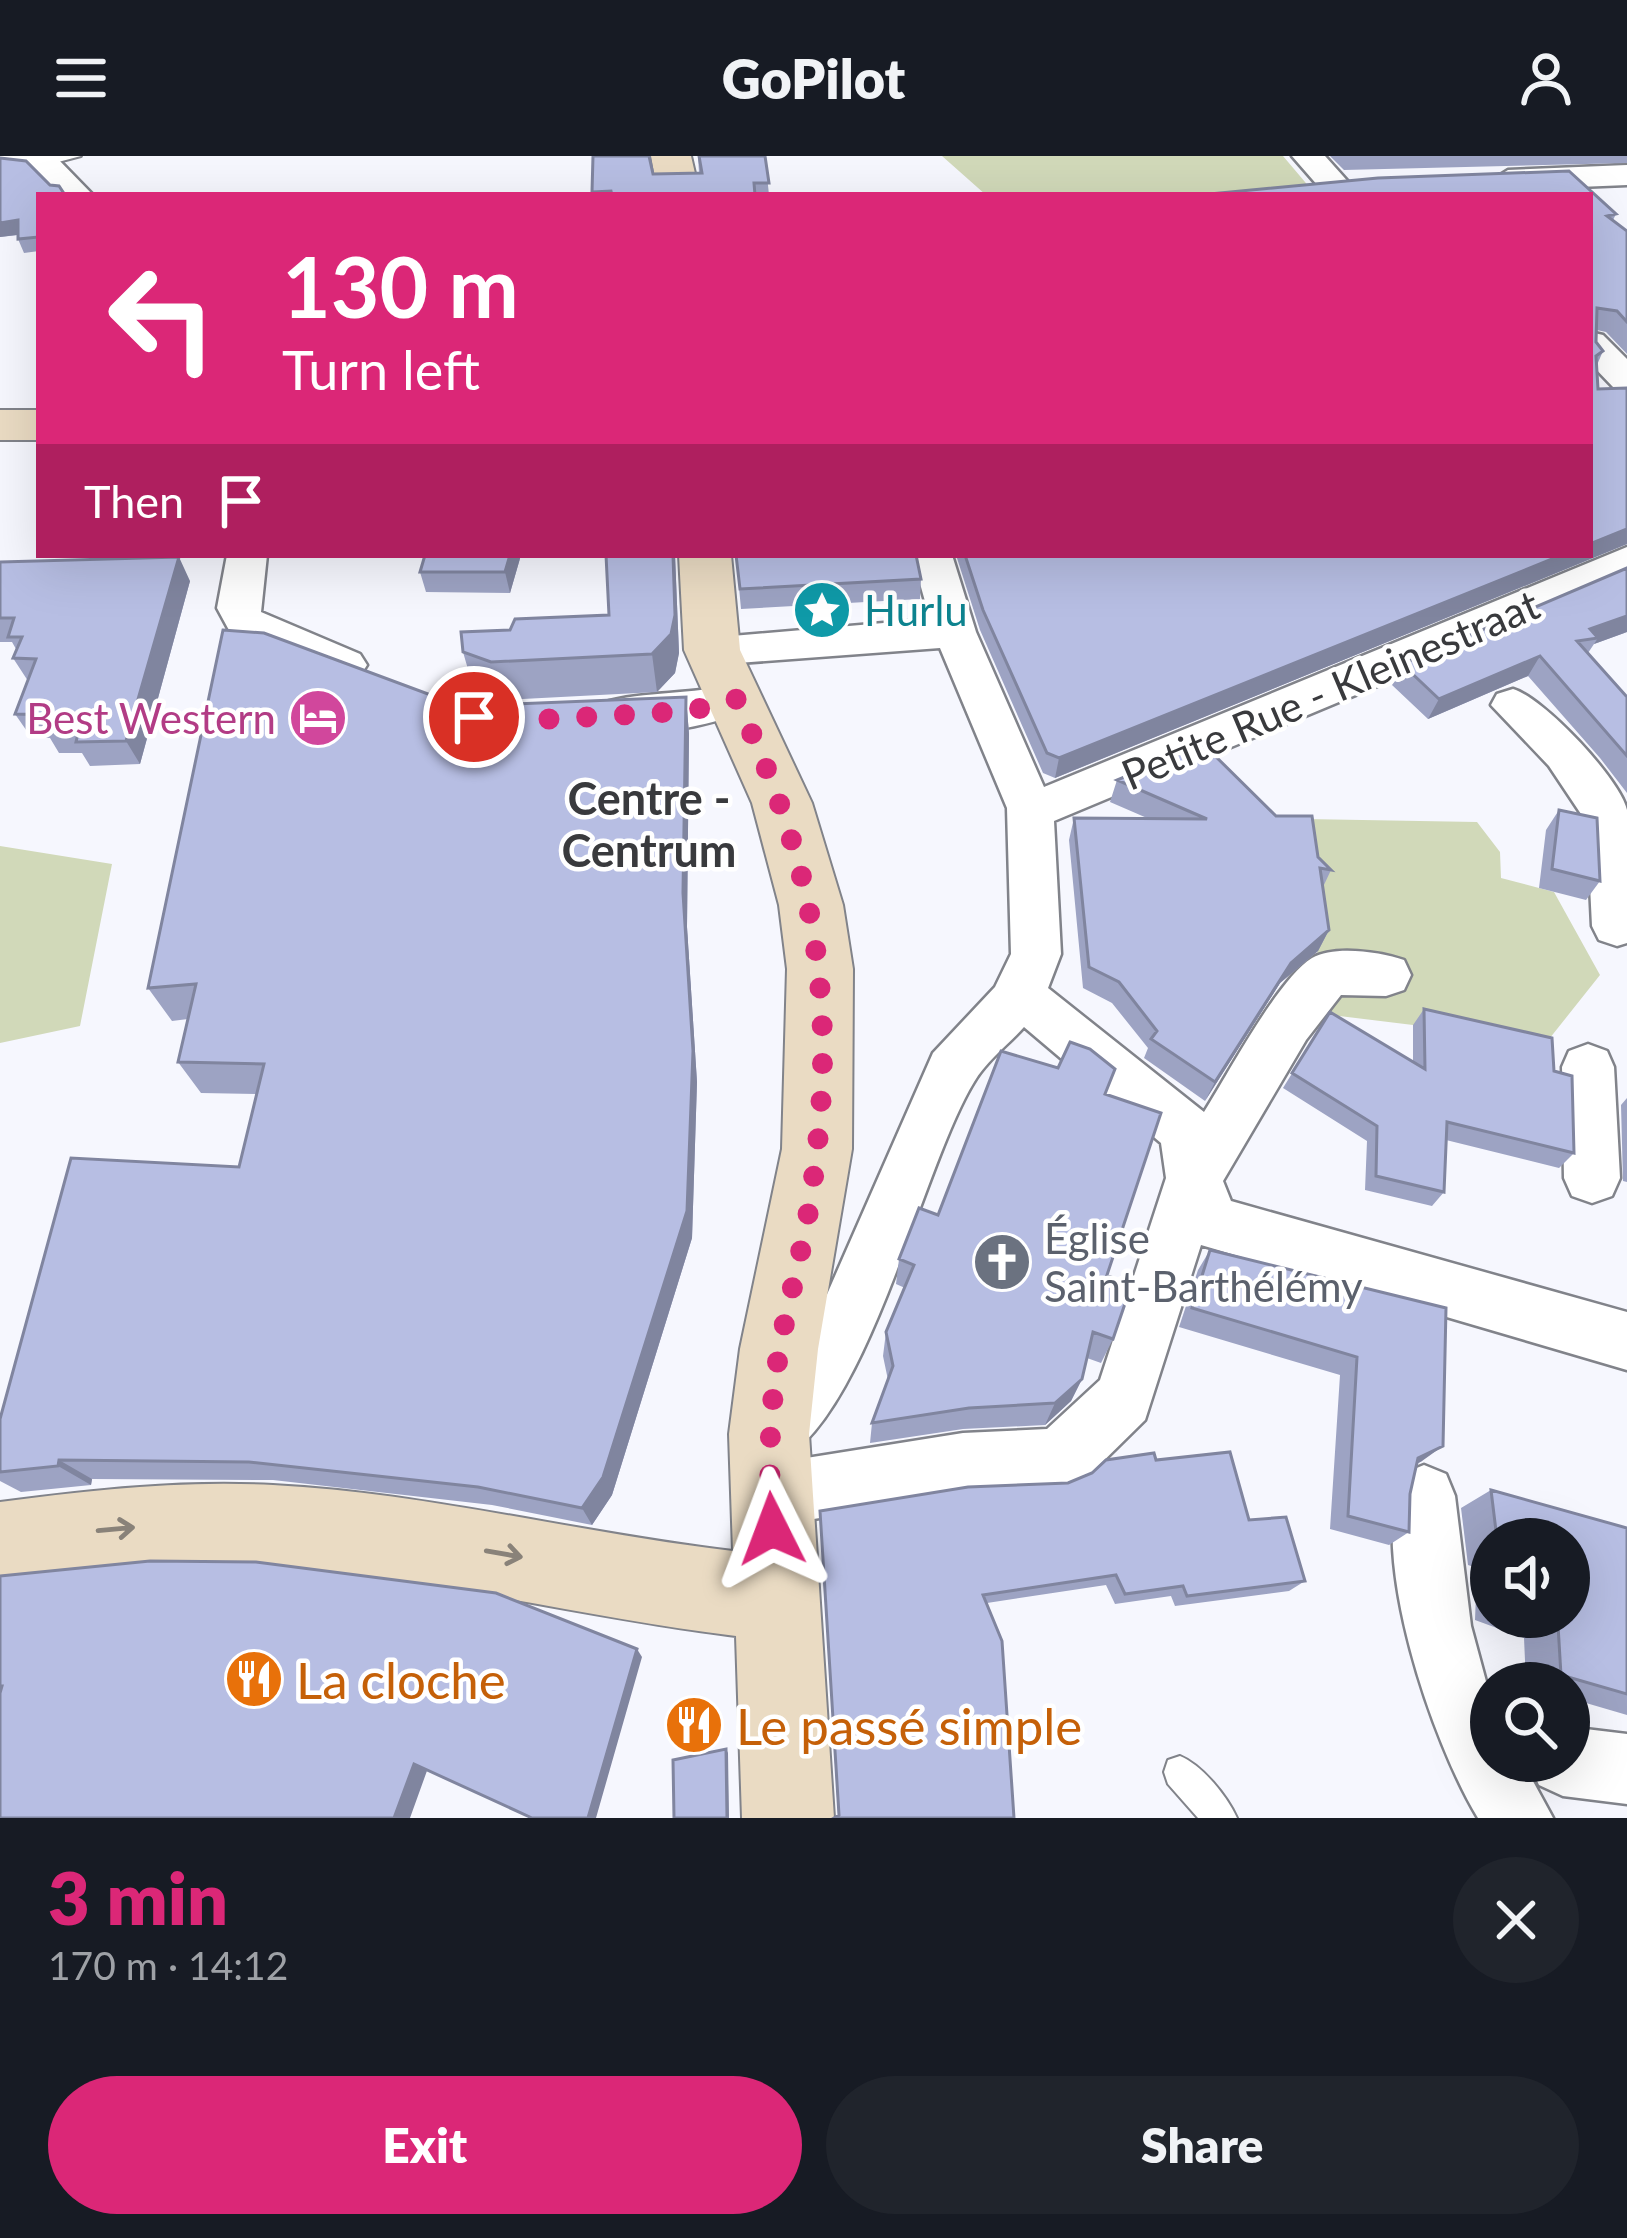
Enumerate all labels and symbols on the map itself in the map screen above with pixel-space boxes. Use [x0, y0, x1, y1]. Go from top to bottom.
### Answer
street label: Petite Rue - Kleinestraat [1114, 578, 1546, 800]
place icon: Hurlu [791, 579, 853, 641]
place label: Hurlu [864, 585, 968, 635]
pin [423, 666, 525, 768]
hotel icon: Best Western [287, 687, 349, 749]
place label: Best Western [26, 693, 276, 743]
district label: Centre - Centrum [562, 771, 736, 877]
place label: Église Saint-Barthélémy [1044, 1213, 1363, 1311]
church icon: Église Saint-Barthélémy [971, 1231, 1033, 1293]
position arrow [709, 1466, 835, 1592]
one-way arrow [96, 1518, 135, 1541]
one-way arrow [484, 1544, 523, 1566]
restaurant icon: La cloche [223, 1648, 285, 1710]
place label: La cloche [296, 1649, 506, 1710]
restaurant icon: Le passé simple [663, 1694, 725, 1756]
place label: Le passé simple [736, 1695, 1082, 1756]

